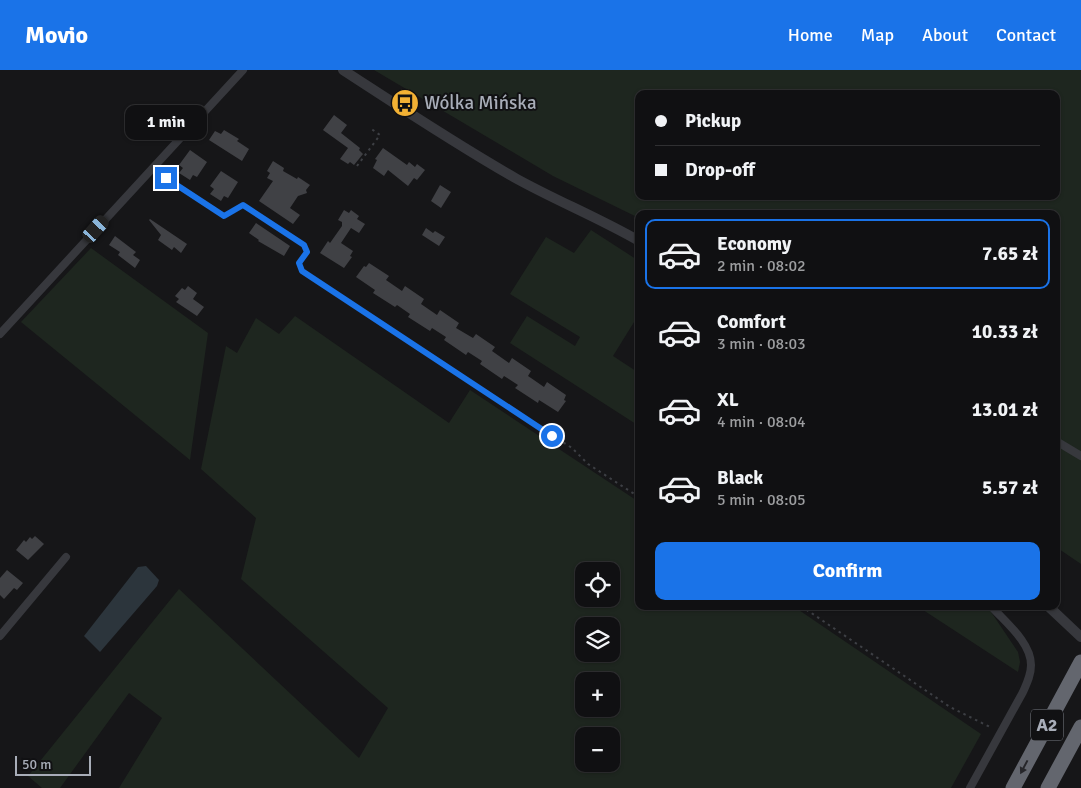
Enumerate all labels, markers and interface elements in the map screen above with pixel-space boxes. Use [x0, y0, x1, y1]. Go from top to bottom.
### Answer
text: Movio [25, 20, 88, 50]
text: Home [788, 24, 833, 46]
text: Map [861, 24, 894, 46]
text: About [922, 24, 968, 46]
text: Contact [996, 24, 1056, 46]
bus stop icon: Wólka Mińska [390, 88, 420, 118]
place label: Wólka Mińska [424, 91, 537, 115]
callout: 1 min [125, 106, 207, 140]
text: Pickup [685, 109, 741, 133]
text: 1 min [147, 112, 185, 132]
text: Drop-off [685, 158, 755, 182]
route end [155, 167, 177, 189]
car [80, 213, 111, 245]
icon: car [657, 232, 702, 277]
text: Economy [717, 232, 791, 256]
text: 7.65 zł [982, 242, 1038, 266]
text: 2 min · 08:02 [717, 256, 806, 276]
icon: car [657, 310, 702, 355]
text: Comfort [717, 310, 786, 334]
text: 10.33 zł [972, 320, 1038, 344]
text: 3 min · 08:03 [717, 334, 806, 354]
icon: car [657, 388, 702, 433]
text: XL [717, 388, 739, 412]
text: 13.01 zł [972, 398, 1038, 422]
text: 4 min · 08:04 [717, 412, 806, 432]
route start [541, 425, 563, 447]
icon: car [657, 466, 702, 511]
text: Black [717, 466, 763, 490]
text: 5.57 zł [982, 476, 1038, 500]
text: 5 min · 08:05 [717, 490, 806, 510]
button: Confirm [655, 542, 1040, 600]
map controls [575, 562, 620, 772]
button: locate [575, 562, 620, 607]
button: layers [575, 617, 620, 662]
button: + [575, 672, 620, 717]
road number: A2 [1031, 710, 1063, 740]
button: − [575, 727, 620, 772]
scale bar [15, 753, 91, 776]
text: 50 m [22, 756, 51, 773]
one-way arrow [1020, 760, 1029, 774]

